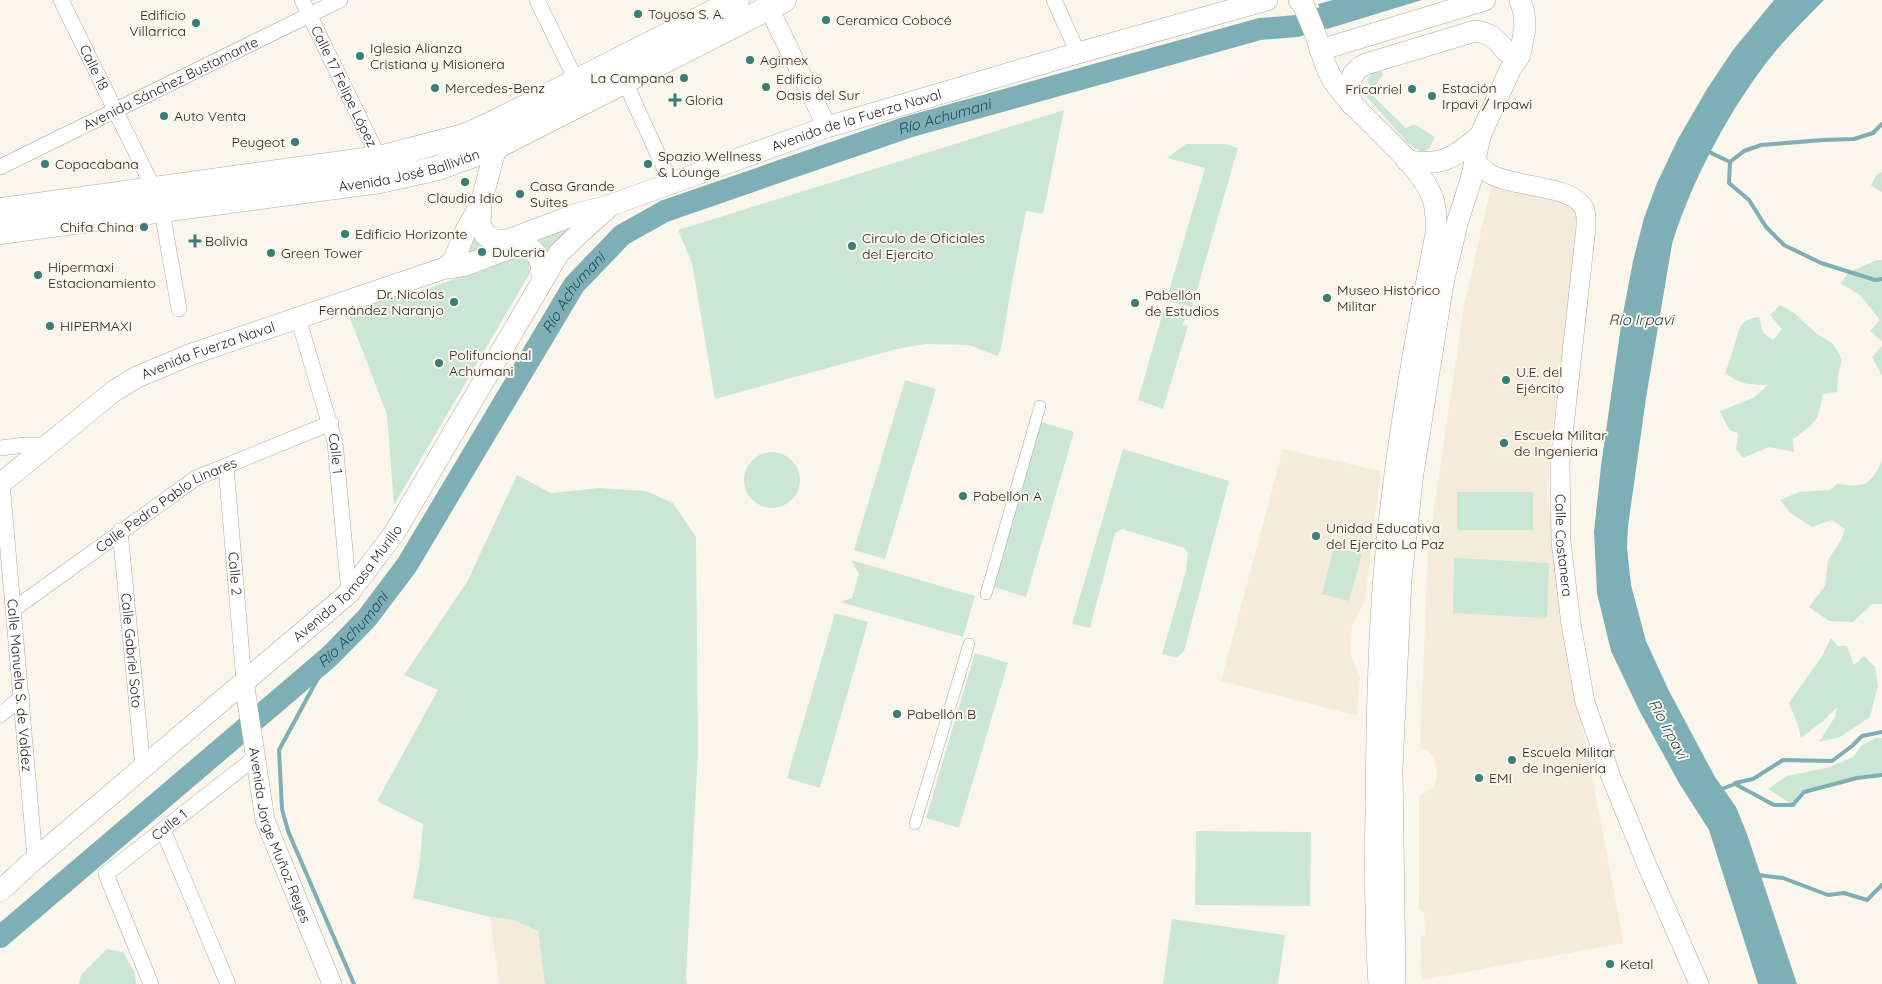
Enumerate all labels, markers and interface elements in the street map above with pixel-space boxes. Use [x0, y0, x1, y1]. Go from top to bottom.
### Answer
place label: Toyosa S. A. [648, 5, 724, 23]
place label: Edificio Villarrica [129, 6, 186, 40]
marker: Toyosa S. A. [632, 8, 644, 20]
place label: Ceramica Cobocé [836, 11, 952, 29]
marker: Ceramica Cobocé [820, 14, 832, 26]
marker: Edificio Villarrica [190, 17, 202, 29]
street label: Calle 17 Felipe López [307, 23, 381, 150]
street label: Avenida Sánchez Bustamante [80, 33, 261, 134]
place label: Iglesia Alianza Cristiana y Misionera [370, 39, 505, 73]
street label: Calle 18 [75, 42, 113, 93]
marker: Iglesia Alianza Cristiana y Misionera [354, 50, 366, 62]
place label: Agimex [760, 51, 808, 69]
marker: Agimex [744, 54, 756, 66]
place label: La Campana [590, 69, 674, 87]
place label: Edificio Oasis del Sur [776, 70, 860, 104]
marker: La Campana [678, 72, 690, 84]
place label: Mercedes-Benz [445, 79, 545, 97]
place label: Estación Irpavi / Irpawi [1442, 79, 1532, 113]
place label: Fricarriel [1345, 80, 1402, 98]
marker: Edificio Oasis del Sur [760, 81, 772, 93]
marker: Mercedes-Benz [429, 82, 441, 94]
marker: Fricarriel [1406, 83, 1418, 95]
street label: Avenida de la Fuerza Naval [769, 85, 943, 155]
marker: Estación Irpavi / Irpawi [1426, 90, 1438, 102]
place label: Gloria [685, 91, 723, 109]
marker: Gloria [669, 94, 681, 106]
water label: Río Achumani [895, 94, 994, 139]
place label: Auto Venta [174, 107, 246, 125]
marker: Auto Venta [158, 110, 170, 122]
place label: Peugeot [231, 133, 285, 151]
marker: Peugeot [289, 136, 301, 148]
street label: Avenida José Ballivián [337, 145, 482, 195]
place label: Spazio Wellness & Lounge [658, 147, 762, 181]
place label: Copacabana [55, 155, 139, 173]
marker: Copacabana [39, 158, 51, 170]
marker: Spazio Wellness & Lounge [642, 158, 654, 170]
marker: Claudia Idio [459, 176, 471, 188]
place label: Casa Grande Suites [530, 177, 615, 211]
marker: Casa Grande Suites [514, 188, 526, 200]
place label: Claudia Idio [427, 189, 503, 207]
place label: Chifa China [60, 218, 134, 236]
marker: Chifa China [138, 221, 150, 233]
place label: Edificio Horizonte [355, 225, 468, 243]
marker: Edificio Horizonte [339, 228, 351, 240]
place label: Circulo de Oficiales del Ejercito [862, 229, 985, 263]
place label: Bolivia [205, 232, 248, 250]
marker: Bolivia [189, 235, 201, 247]
marker: Circulo de Oficiales del Ejercito [846, 240, 858, 252]
place label: Dulceria [492, 243, 545, 261]
place label: Green Tower [281, 244, 363, 262]
marker: Dulceria [476, 246, 488, 258]
marker: Green Tower [265, 247, 277, 259]
water label: Río Achumani [537, 247, 610, 337]
place label: Hipermaxi Estacionamiento [48, 258, 156, 292]
marker: Hipermaxi Estacionamiento [32, 269, 44, 281]
place label: Museo Histórico Militar [1337, 281, 1440, 315]
place label: Dr. Nicolas Fernández Naranjo [319, 285, 444, 319]
place label: Pabellón de Estudios [1145, 286, 1219, 320]
marker: Museo Histórico Militar [1321, 292, 1333, 304]
marker: Dr. Nicolas Fernández Naranjo [448, 296, 460, 308]
marker: Pabellón de Estudios [1129, 297, 1141, 309]
water label: Río Irpavi [1608, 310, 1675, 329]
place label: HIPERMAXI [60, 317, 132, 335]
street label: Avenida Fuerza Naval [138, 317, 277, 383]
marker: HIPERMAXI [44, 320, 56, 332]
place label: Polifuncional Achumani [449, 346, 531, 380]
marker: Polifuncional Achumani [433, 357, 445, 369]
place label: U.E. del Ejército [1516, 363, 1564, 397]
marker: U.E. del Ejército [1500, 374, 1512, 386]
place label: Escuela Militar de Ingenieria [1514, 426, 1607, 460]
street label: Calle 1 [324, 431, 347, 475]
marker: Escuela Militar de Ingenieria [1498, 437, 1510, 449]
street label: Calle Pedro Pablo Linares [92, 453, 239, 556]
place label: Pabellón A [973, 487, 1042, 505]
marker: Pabellón A [957, 490, 969, 502]
street label: Calle Costanera [1551, 494, 1577, 598]
place label: Unidad Educativa del Ejercito La Paz [1326, 519, 1445, 553]
street label: Avenida Tomasa Murillo [289, 522, 406, 646]
marker: Unidad Educativa del Ejercito La Paz [1310, 530, 1322, 542]
street label: Calle 2 [224, 551, 246, 596]
water label: Río Achumani [313, 587, 393, 671]
street label: Calle Gabriel Soto [117, 592, 146, 709]
street label: Calle Manuela S. de Valdez [3, 598, 36, 773]
water label: Río Irpavi [1645, 696, 1693, 764]
place label: Pabellón B [907, 705, 976, 723]
marker: Pabellón B [891, 708, 903, 720]
place label: Escuela Militar de Ingeniería [1522, 743, 1615, 777]
street label: Avenida Jorge Muñoz Reyes [245, 746, 315, 926]
marker: Escuela Militar de Ingeniería [1506, 754, 1518, 766]
place label: EMI [1489, 769, 1512, 787]
marker: EMI [1473, 772, 1485, 784]
street label: Calle 1 [148, 805, 191, 844]
place label: Ketal [1620, 955, 1654, 973]
marker: Ketal [1604, 958, 1616, 970]

